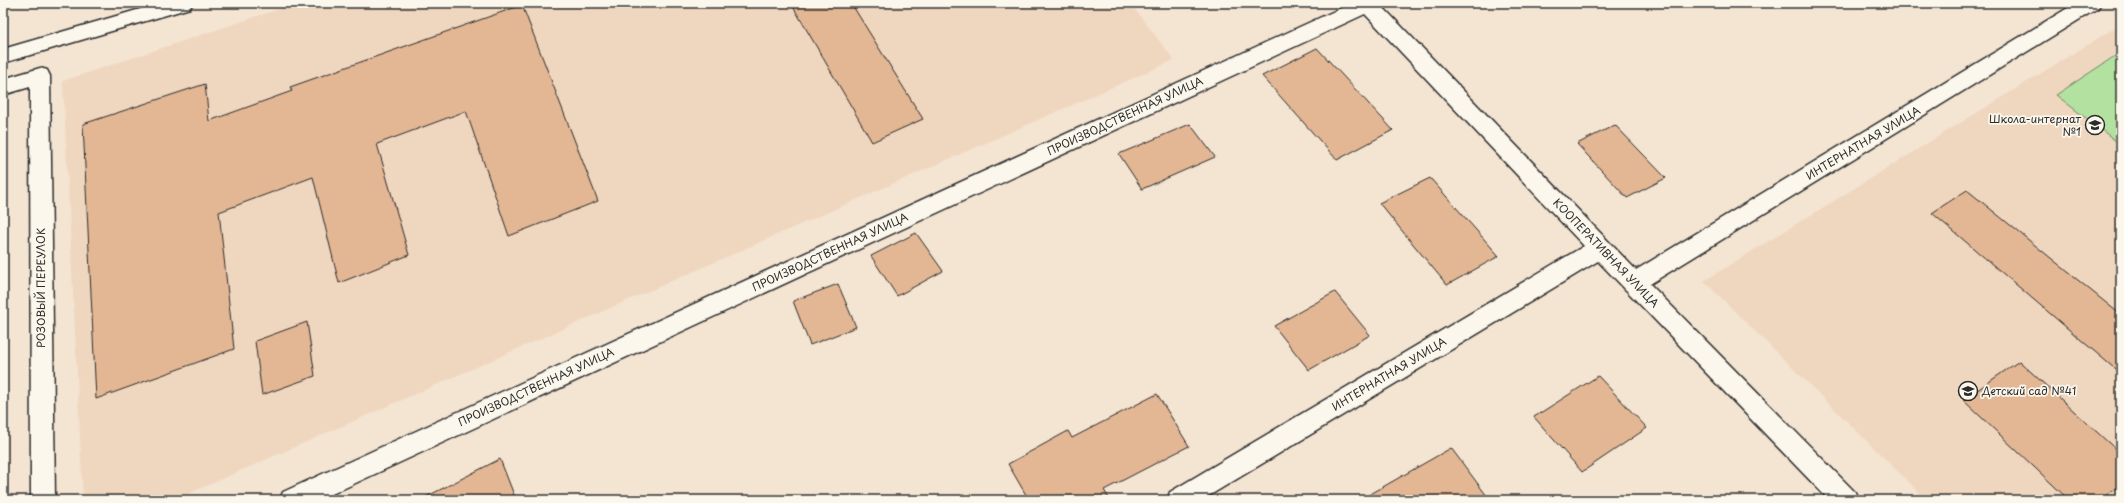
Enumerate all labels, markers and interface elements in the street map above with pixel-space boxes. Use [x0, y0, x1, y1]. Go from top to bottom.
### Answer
street label: ПРОИЗВОДСТВЕННАЯ УЛИЦА [1044, 72, 1206, 159]
street label: ИНТЕРНАТНАЯ УЛИЦА [1802, 101, 1924, 184]
place label: Школа-интернат №1 [1989, 110, 2082, 140]
school or university icon: Школа-интернат №1 [2084, 114, 2106, 136]
street label: КООПЕРАТИВНАЯ УЛИЦА [1549, 194, 1664, 312]
street label: ПРОИЗВОДСТВЕННАЯ УЛИЦА [749, 208, 911, 295]
street label: РОЗОВЫЙ ПЕРЕУЛОК [32, 228, 49, 348]
street label: ИНТЕРНАТНАЯ УЛИЦА [1328, 332, 1450, 415]
street label: ПРОИЗВОДСТВЕННАЯ УЛИЦА [455, 343, 617, 430]
school or university icon: Детский сад №41 [1957, 380, 1979, 402]
place label: Детский сад №41 [1981, 382, 2076, 399]

